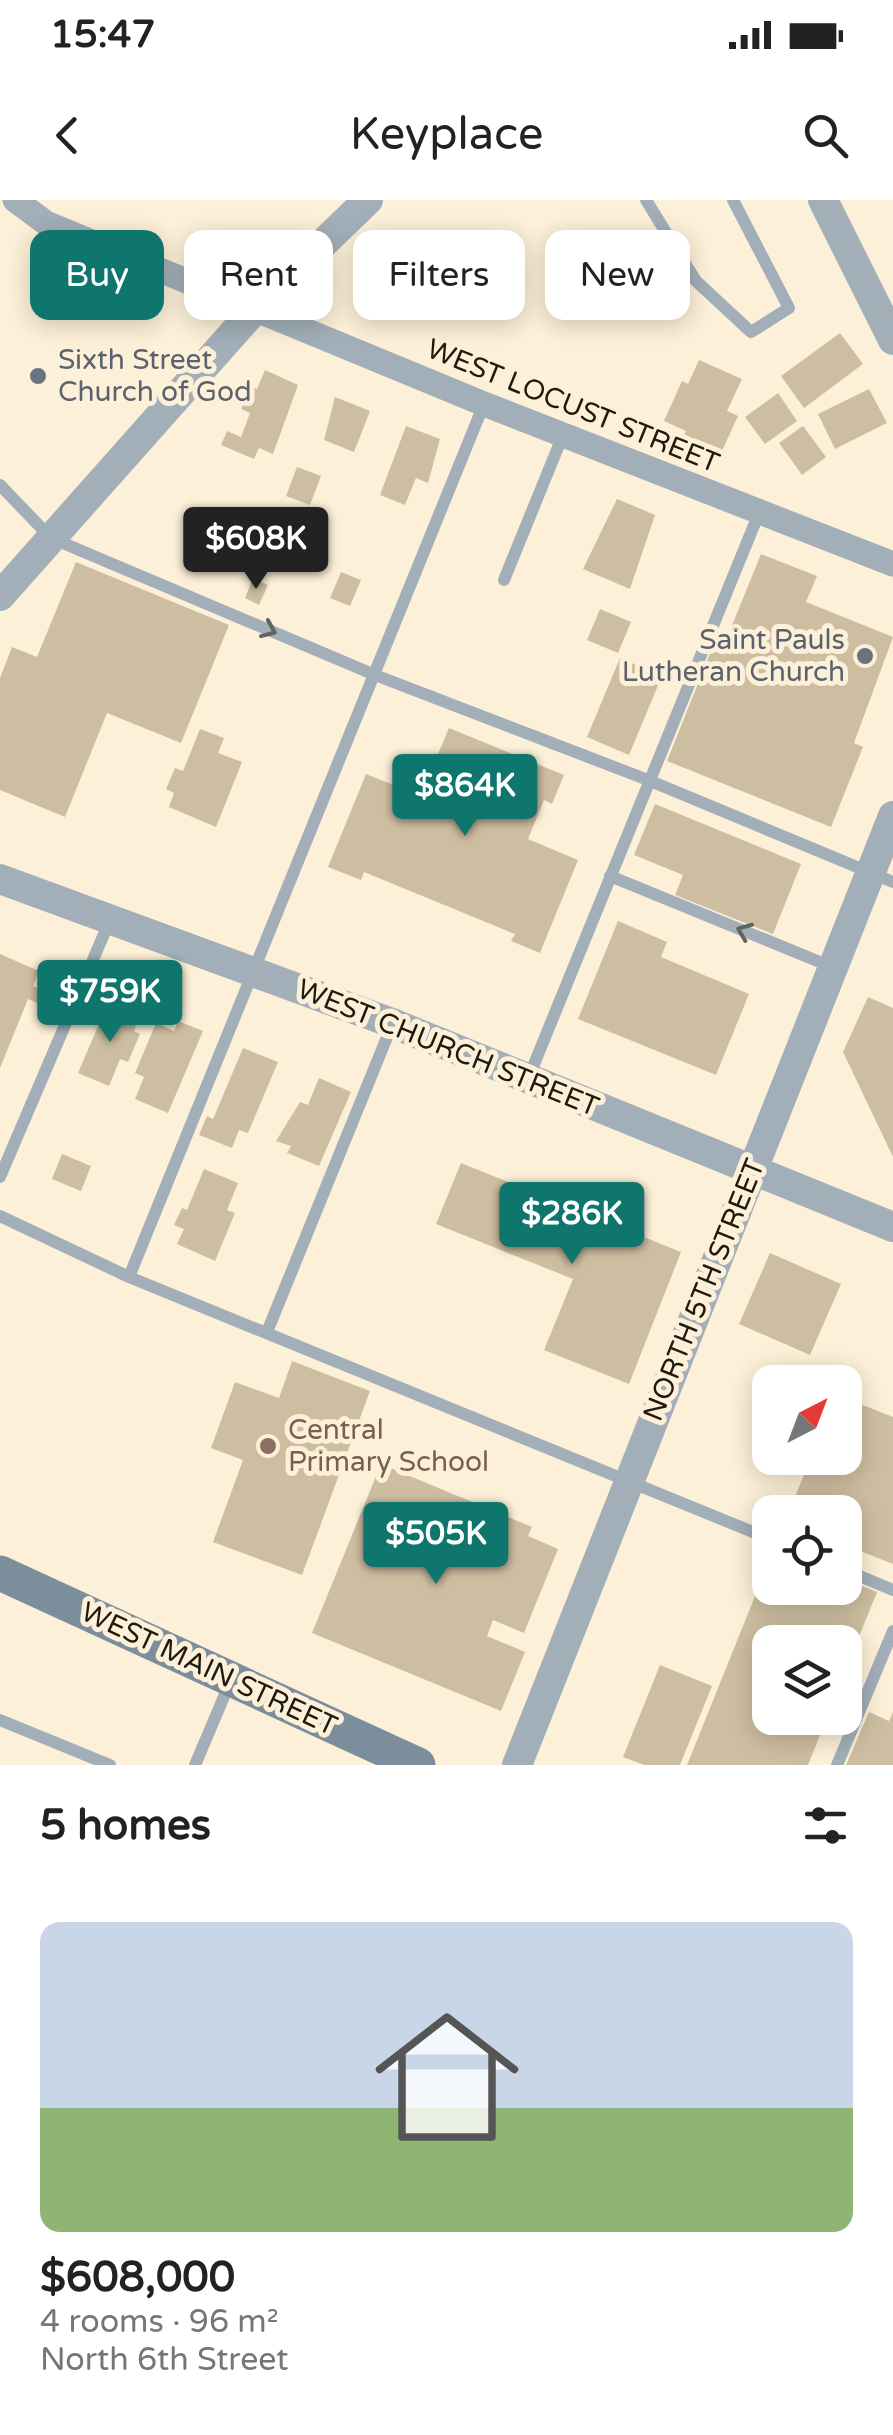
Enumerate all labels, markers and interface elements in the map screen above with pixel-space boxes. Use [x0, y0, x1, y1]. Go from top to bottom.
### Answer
text: 15:47 [50, 12, 155, 58]
icon: back [40, 108, 95, 163]
text: Keyplace [350, 108, 543, 162]
icon: search [798, 108, 853, 163]
chip: Buy [30, 230, 164, 320]
chip: Rent [184, 230, 333, 320]
chip: Filters [353, 230, 525, 320]
chip: New [545, 230, 690, 320]
street label: WEST LOCUST STREET [422, 332, 724, 480]
place label: Sixth Street Church of God [58, 343, 252, 409]
marker: Sixth Street Church of God [27, 365, 49, 387]
pin: $608K [186, 507, 326, 592]
text: $608K [205, 520, 307, 558]
one-way arrow [259, 618, 277, 638]
place label: Saint Pauls Lutheran Church [622, 623, 845, 689]
marker: Saint Pauls Lutheran Church [854, 645, 876, 667]
pin: $864K [395, 754, 535, 839]
text: $864K [414, 767, 516, 805]
one-way arrow [736, 922, 754, 942]
pin: $759K [40, 960, 180, 1045]
street label: WEST CHURCH STREET [292, 972, 604, 1124]
text: $759K [59, 973, 161, 1011]
street label: NORTH 5TH STREET [636, 1154, 772, 1426]
pin: $286K [502, 1182, 642, 1267]
text: $286K [521, 1195, 623, 1233]
north arrow [752, 1365, 862, 1475]
map controls [752, 1365, 862, 1735]
place label: Central Primary School [288, 1413, 489, 1479]
marker: Central Primary School [257, 1435, 279, 1457]
button: locate [752, 1495, 862, 1605]
pin: $505K [366, 1502, 506, 1587]
text: $505K [385, 1515, 487, 1553]
street label: WEST MAIN STREET [76, 1595, 342, 1743]
button: layers [752, 1625, 862, 1735]
icon: filters [798, 1798, 853, 1853]
text: 5 homes [40, 1800, 211, 1851]
icon: home [357, 1987, 537, 2167]
text: $608,000 [40, 2252, 235, 2303]
text: 4 rooms · 96 m² [40, 2303, 279, 2341]
text: North 6th Street [40, 2341, 289, 2379]

